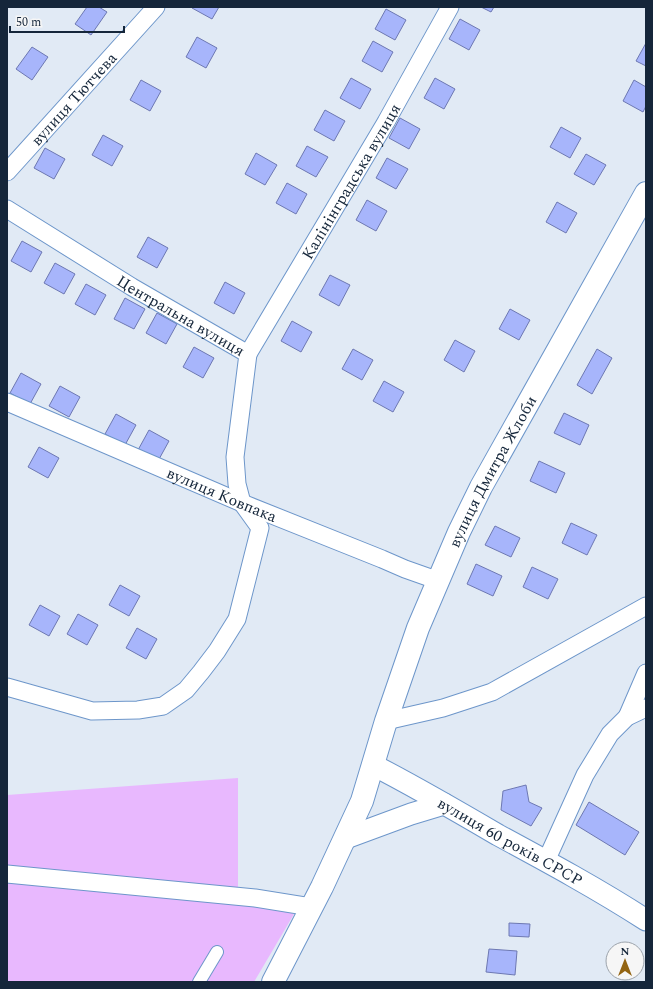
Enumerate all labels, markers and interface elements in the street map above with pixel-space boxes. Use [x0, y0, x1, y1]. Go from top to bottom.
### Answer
scale bar [10, 8, 124, 34]
text: 50 m [16, 13, 41, 32]
street label: вулиця Тютчева [25, 47, 123, 151]
street label: Калінінградська вулиця [296, 99, 407, 264]
street label: Центральна вулиця [112, 269, 249, 363]
street label: вулиця Дмитра Жлоби [443, 391, 543, 551]
street label: вулиця Ковпака [163, 461, 281, 529]
street label: вулиця 60 років СРСР [433, 791, 587, 892]
north arrow [605, 941, 645, 981]
text: N [621, 943, 630, 960]

